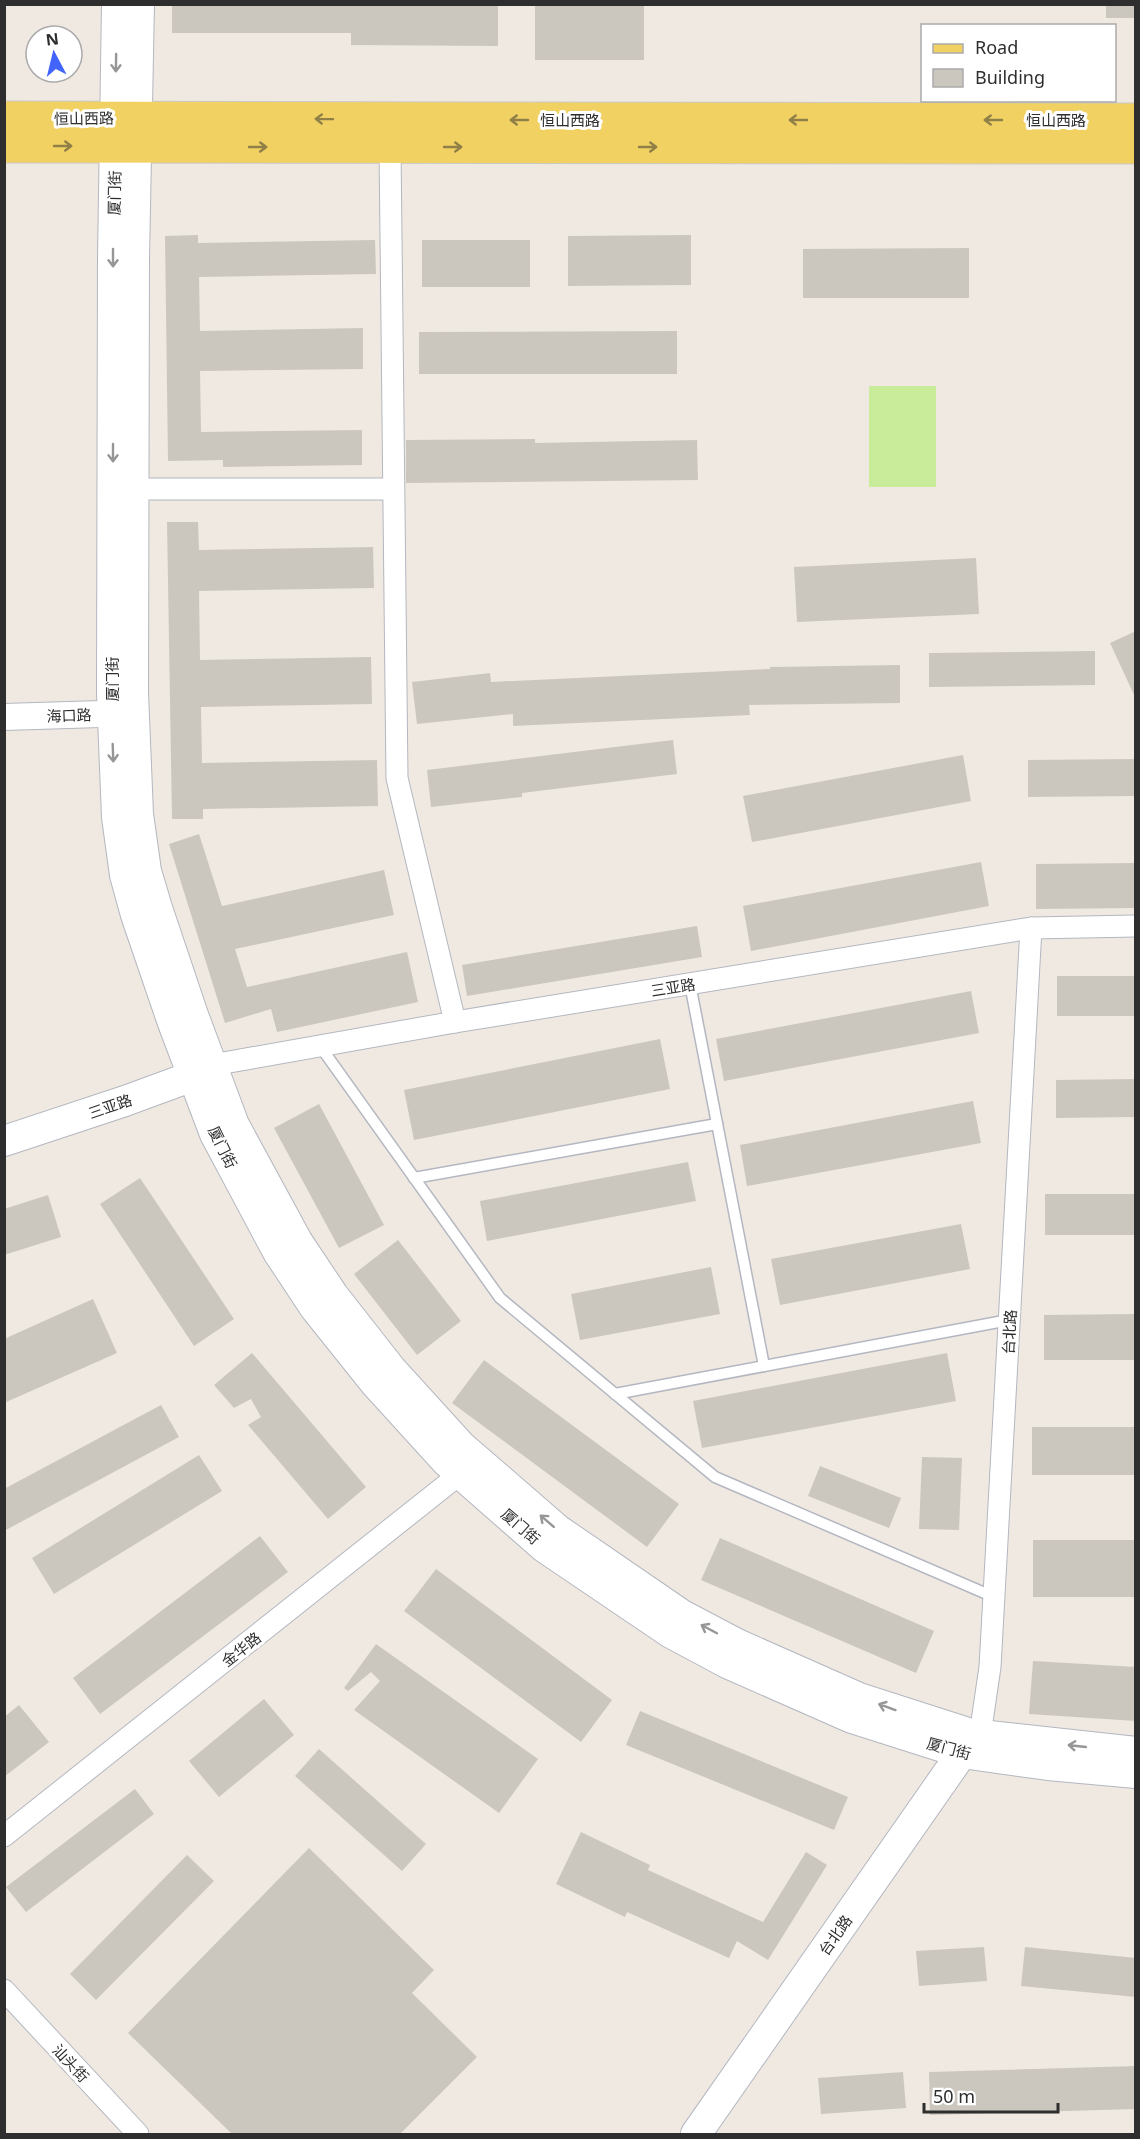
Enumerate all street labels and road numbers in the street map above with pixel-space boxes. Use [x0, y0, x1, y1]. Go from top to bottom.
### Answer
street label: 恒山西路 [54, 107, 114, 129]
street label: 恒山西路 [540, 110, 600, 130]
street label: 恒山西路 [1026, 110, 1086, 130]
street label: 厦门街 [104, 170, 124, 216]
street label: 厦门街 [102, 656, 122, 702]
street label: 海口路 [46, 704, 92, 726]
street label: 三亚路 [649, 974, 697, 1000]
street label: 三亚路 [85, 1089, 135, 1123]
street label: 厦门街 [204, 1122, 242, 1172]
street label: 台北路 [998, 1309, 1020, 1355]
street label: 厦门街 [497, 1504, 545, 1548]
street label: 金华路 [217, 1627, 265, 1671]
street label: 厦门街 [925, 1733, 973, 1763]
street label: 台北路 [814, 1911, 856, 1959]
street label: 汕头街 [48, 2040, 94, 2086]

